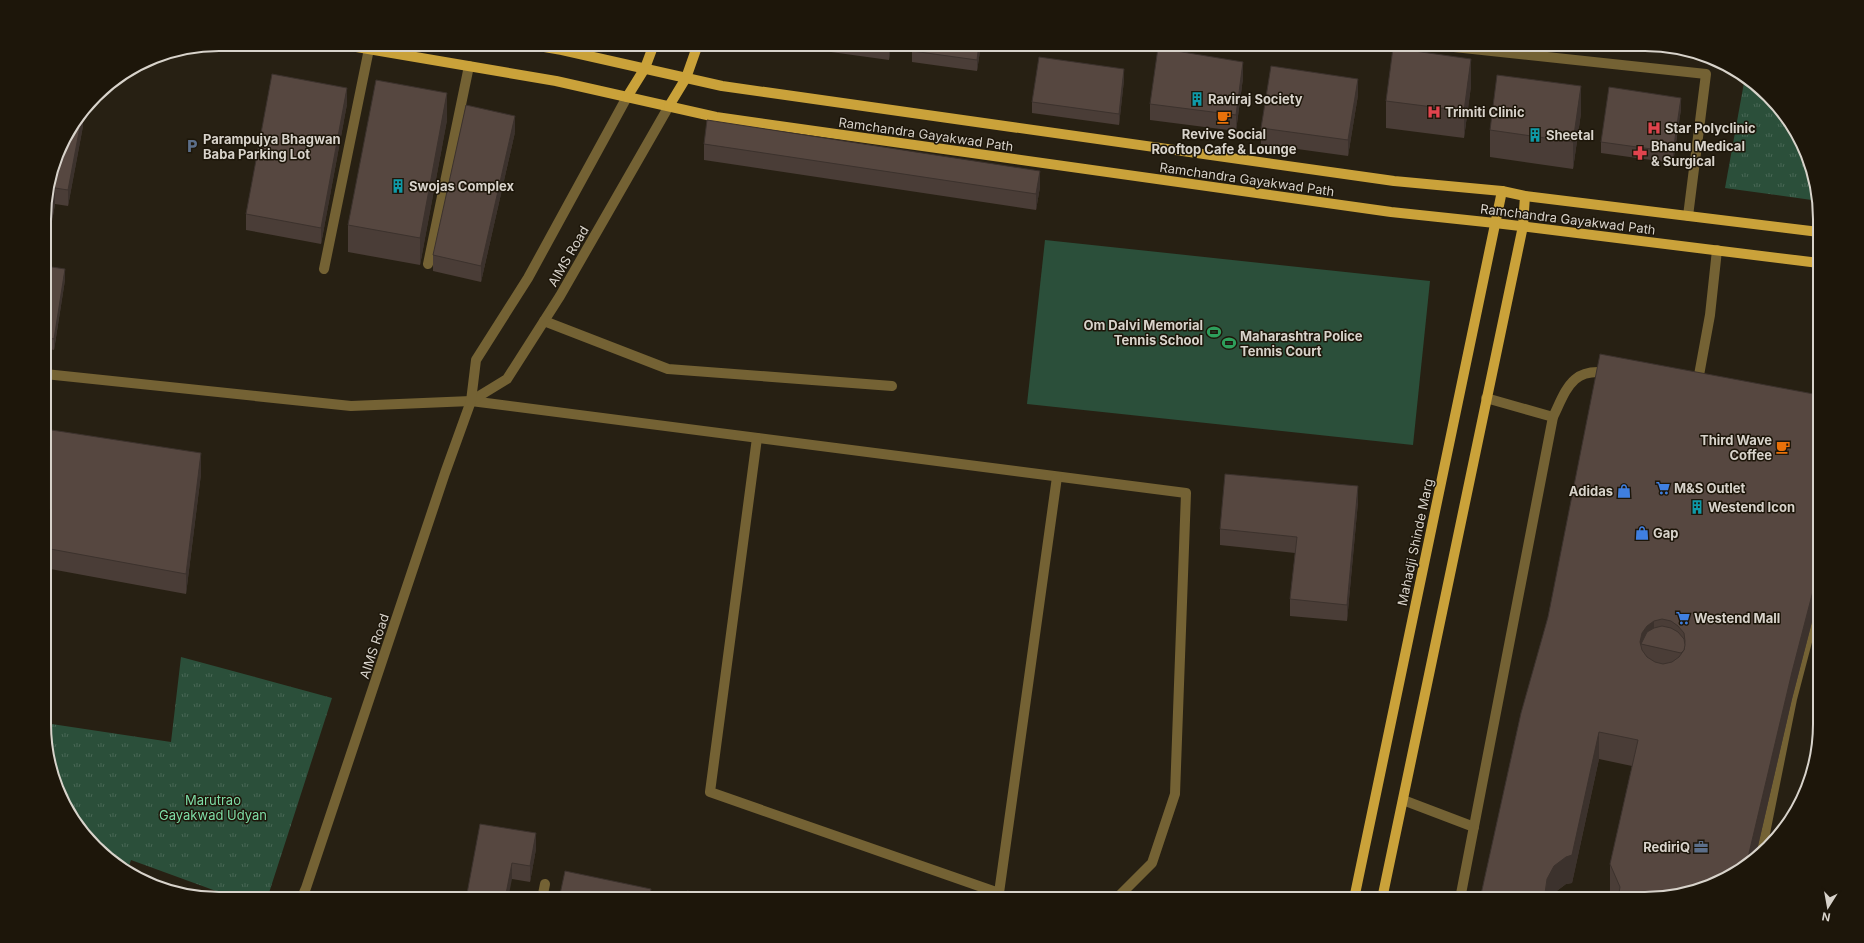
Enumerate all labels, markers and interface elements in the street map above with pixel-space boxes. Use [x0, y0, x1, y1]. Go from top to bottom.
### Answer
building icon: Raviraj Society [1189, 91, 1205, 107]
place label: Raviraj Society [1208, 91, 1303, 107]
hospital icon: Trimiti Clinic [1426, 104, 1442, 120]
place label: Trimiti Clinic [1445, 104, 1525, 120]
cafe icon: Revive Social Rooftop Cafe & Lounge [1216, 109, 1232, 125]
street label: Ramchandra Gayakwad Path [838, 114, 1014, 154]
hospital icon: Star Polyclinic [1646, 120, 1662, 136]
place label: Star Polyclinic [1665, 120, 1756, 136]
place label: Revive Social Rooftop Cafe & Lounge [1151, 126, 1297, 157]
building icon: Sheetal [1527, 127, 1543, 143]
place label: Sheetal [1546, 127, 1594, 143]
place label: Parampujya Bhagwan Baba Parking Lot [203, 131, 341, 162]
parking icon: Parampujya Bhagwan Baba Parking Lot [184, 138, 200, 154]
place label: Bhanu Medical & Surgical [1651, 138, 1745, 169]
pharmacy icon: Bhanu Medical & Surgical [1632, 145, 1648, 161]
street label: Ramchandra Gayakwad Path [1159, 159, 1335, 199]
building icon: Swojas Complex [390, 178, 406, 194]
place label: Swojas Complex [409, 178, 514, 194]
street label: Ramchandra Gayakwad Path [1479, 200, 1657, 238]
street label: AIMS Road [544, 223, 592, 289]
place label: Om Dalvi Memorial Tennis School [1083, 317, 1203, 348]
sports icon: Om Dalvi Memorial Tennis School [1206, 324, 1222, 340]
place label: Maharashtra Police Tennis Court [1240, 328, 1363, 359]
sports icon: Maharashtra Police Tennis Court [1221, 335, 1237, 351]
place label: Third Wave Coffee [1700, 432, 1772, 463]
cafe icon: Third Wave Coffee [1775, 439, 1791, 455]
street label: Mahadji Shinde Marg [1394, 477, 1436, 607]
supermarket icon: M&S Outlet [1655, 480, 1671, 496]
place label: M&S Outlet [1674, 480, 1746, 496]
place label: Adidas [1569, 483, 1613, 499]
shop icon: Adidas [1616, 483, 1632, 499]
building icon: Westend Icon [1689, 499, 1705, 515]
place label: Westend Icon [1708, 499, 1795, 515]
shop icon: Gap [1634, 525, 1650, 541]
place label: Gap [1653, 525, 1679, 541]
supermarket icon: Westend Mall [1675, 610, 1691, 626]
place label: Westend Mall [1694, 610, 1780, 626]
street label: AIMS Road [356, 611, 392, 681]
park label: Marutrao Gayakwad Udyan [159, 792, 267, 823]
place label: RediriQ [1643, 839, 1690, 855]
office icon: RediriQ [1693, 839, 1709, 855]
north arrow [1808, 887, 1848, 927]
text: N [1821, 909, 1832, 924]

